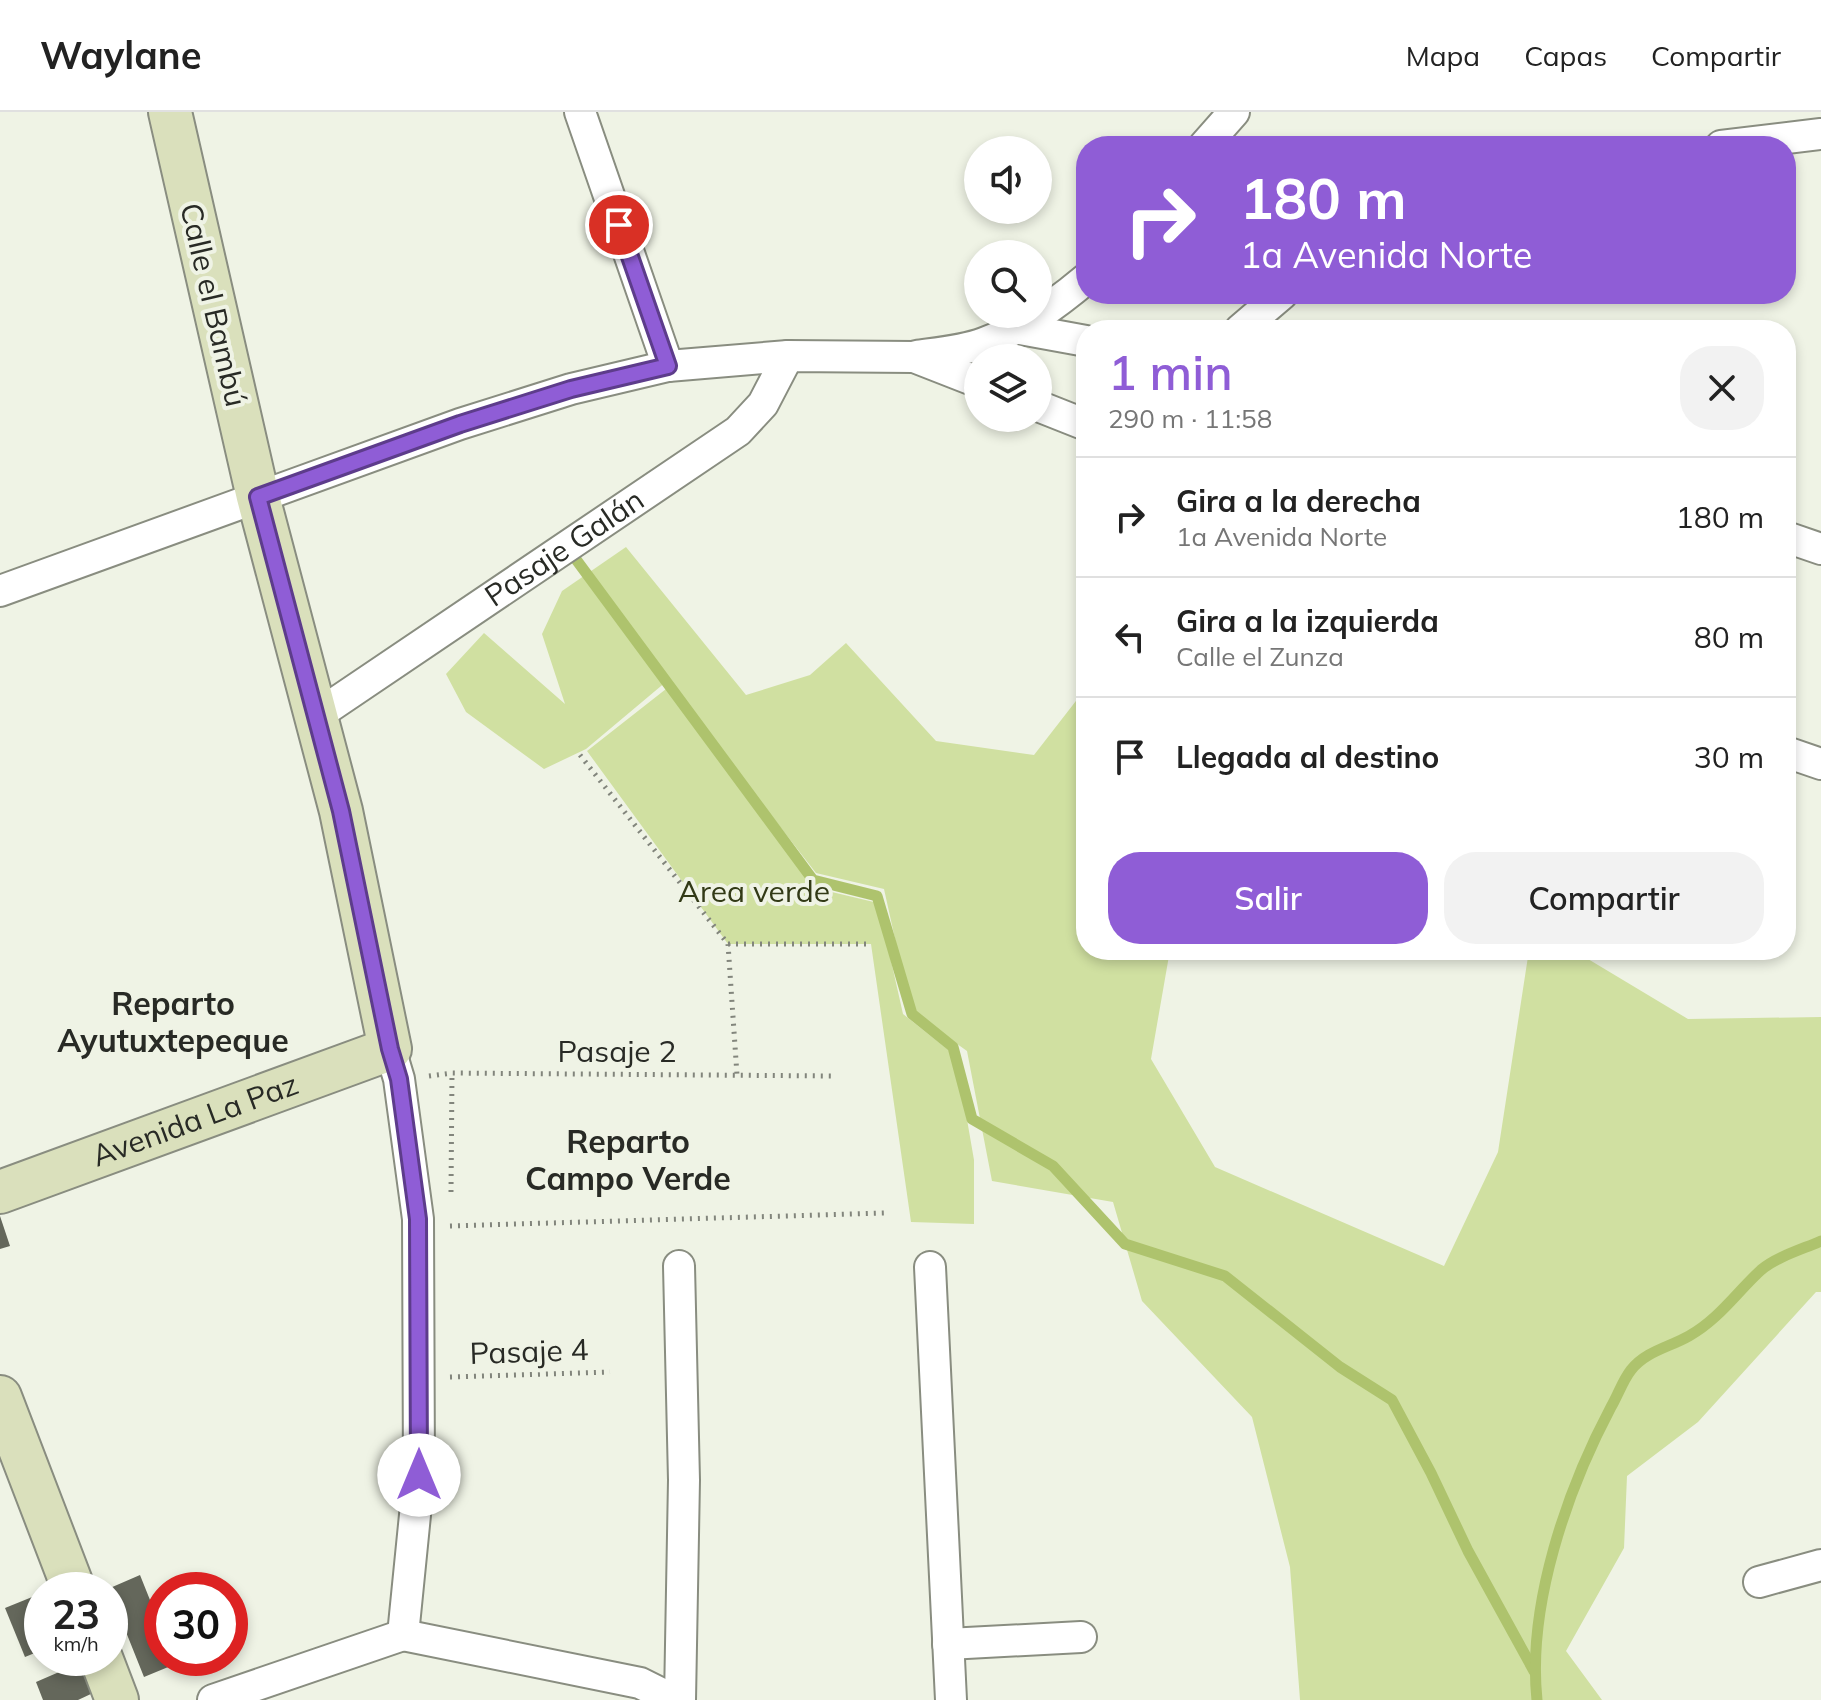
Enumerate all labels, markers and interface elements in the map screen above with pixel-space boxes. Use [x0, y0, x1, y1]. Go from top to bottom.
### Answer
text: Waylane [40, 31, 202, 79]
text: Mapa [1406, 38, 1480, 73]
text: Capas [1524, 38, 1607, 73]
text: Compartir [1651, 38, 1781, 73]
map controls [964, 136, 1052, 432]
button: sound [964, 136, 1052, 224]
text: 180 m [1240, 163, 1407, 233]
icon: right [1108, 168, 1212, 272]
pin [585, 191, 653, 259]
street label: Calle el Bambú [172, 199, 256, 410]
icon: arrive [597, 203, 641, 247]
text: 1a Avenida Norte [1240, 232, 1532, 277]
button: search [964, 240, 1052, 328]
text: 1 min [1108, 342, 1233, 402]
button: layers [964, 344, 1052, 432]
button: close [1680, 346, 1764, 430]
text: 290 m · 11:58 [1108, 402, 1272, 435]
street label: Pasaje Galán [477, 480, 651, 614]
text: Gira a la derecha [1176, 482, 1421, 520]
icon: right [1108, 495, 1152, 539]
text: 180 m [1676, 498, 1764, 536]
text: 1a Avenida Norte [1176, 520, 1387, 553]
text: Gira a la izquierda [1176, 602, 1439, 640]
icon: left [1108, 615, 1152, 659]
text: 80 m [1694, 618, 1764, 656]
text: Calle el Zunza [1176, 640, 1344, 673]
icon: arrive [1108, 735, 1152, 779]
text: Llegada al destino [1176, 738, 1439, 776]
text: 30 m [1694, 738, 1764, 776]
button: Salir [1108, 852, 1428, 944]
button: Compartir [1444, 852, 1764, 944]
park label: Area verde [678, 872, 830, 910]
district label: Reparto Ayutuxtepeque [57, 983, 289, 1060]
street label: Pasaje 2 [558, 1032, 676, 1070]
street label: Avenida La Paz [87, 1064, 303, 1175]
district label: Reparto Campo Verde [525, 1121, 731, 1198]
street label: Pasaje 4 [469, 1330, 589, 1372]
position arrow [377, 1433, 461, 1517]
speed limit sign: 30 [144, 1572, 248, 1676]
text: 23 [52, 1589, 100, 1639]
text: km/h [53, 1631, 99, 1656]

